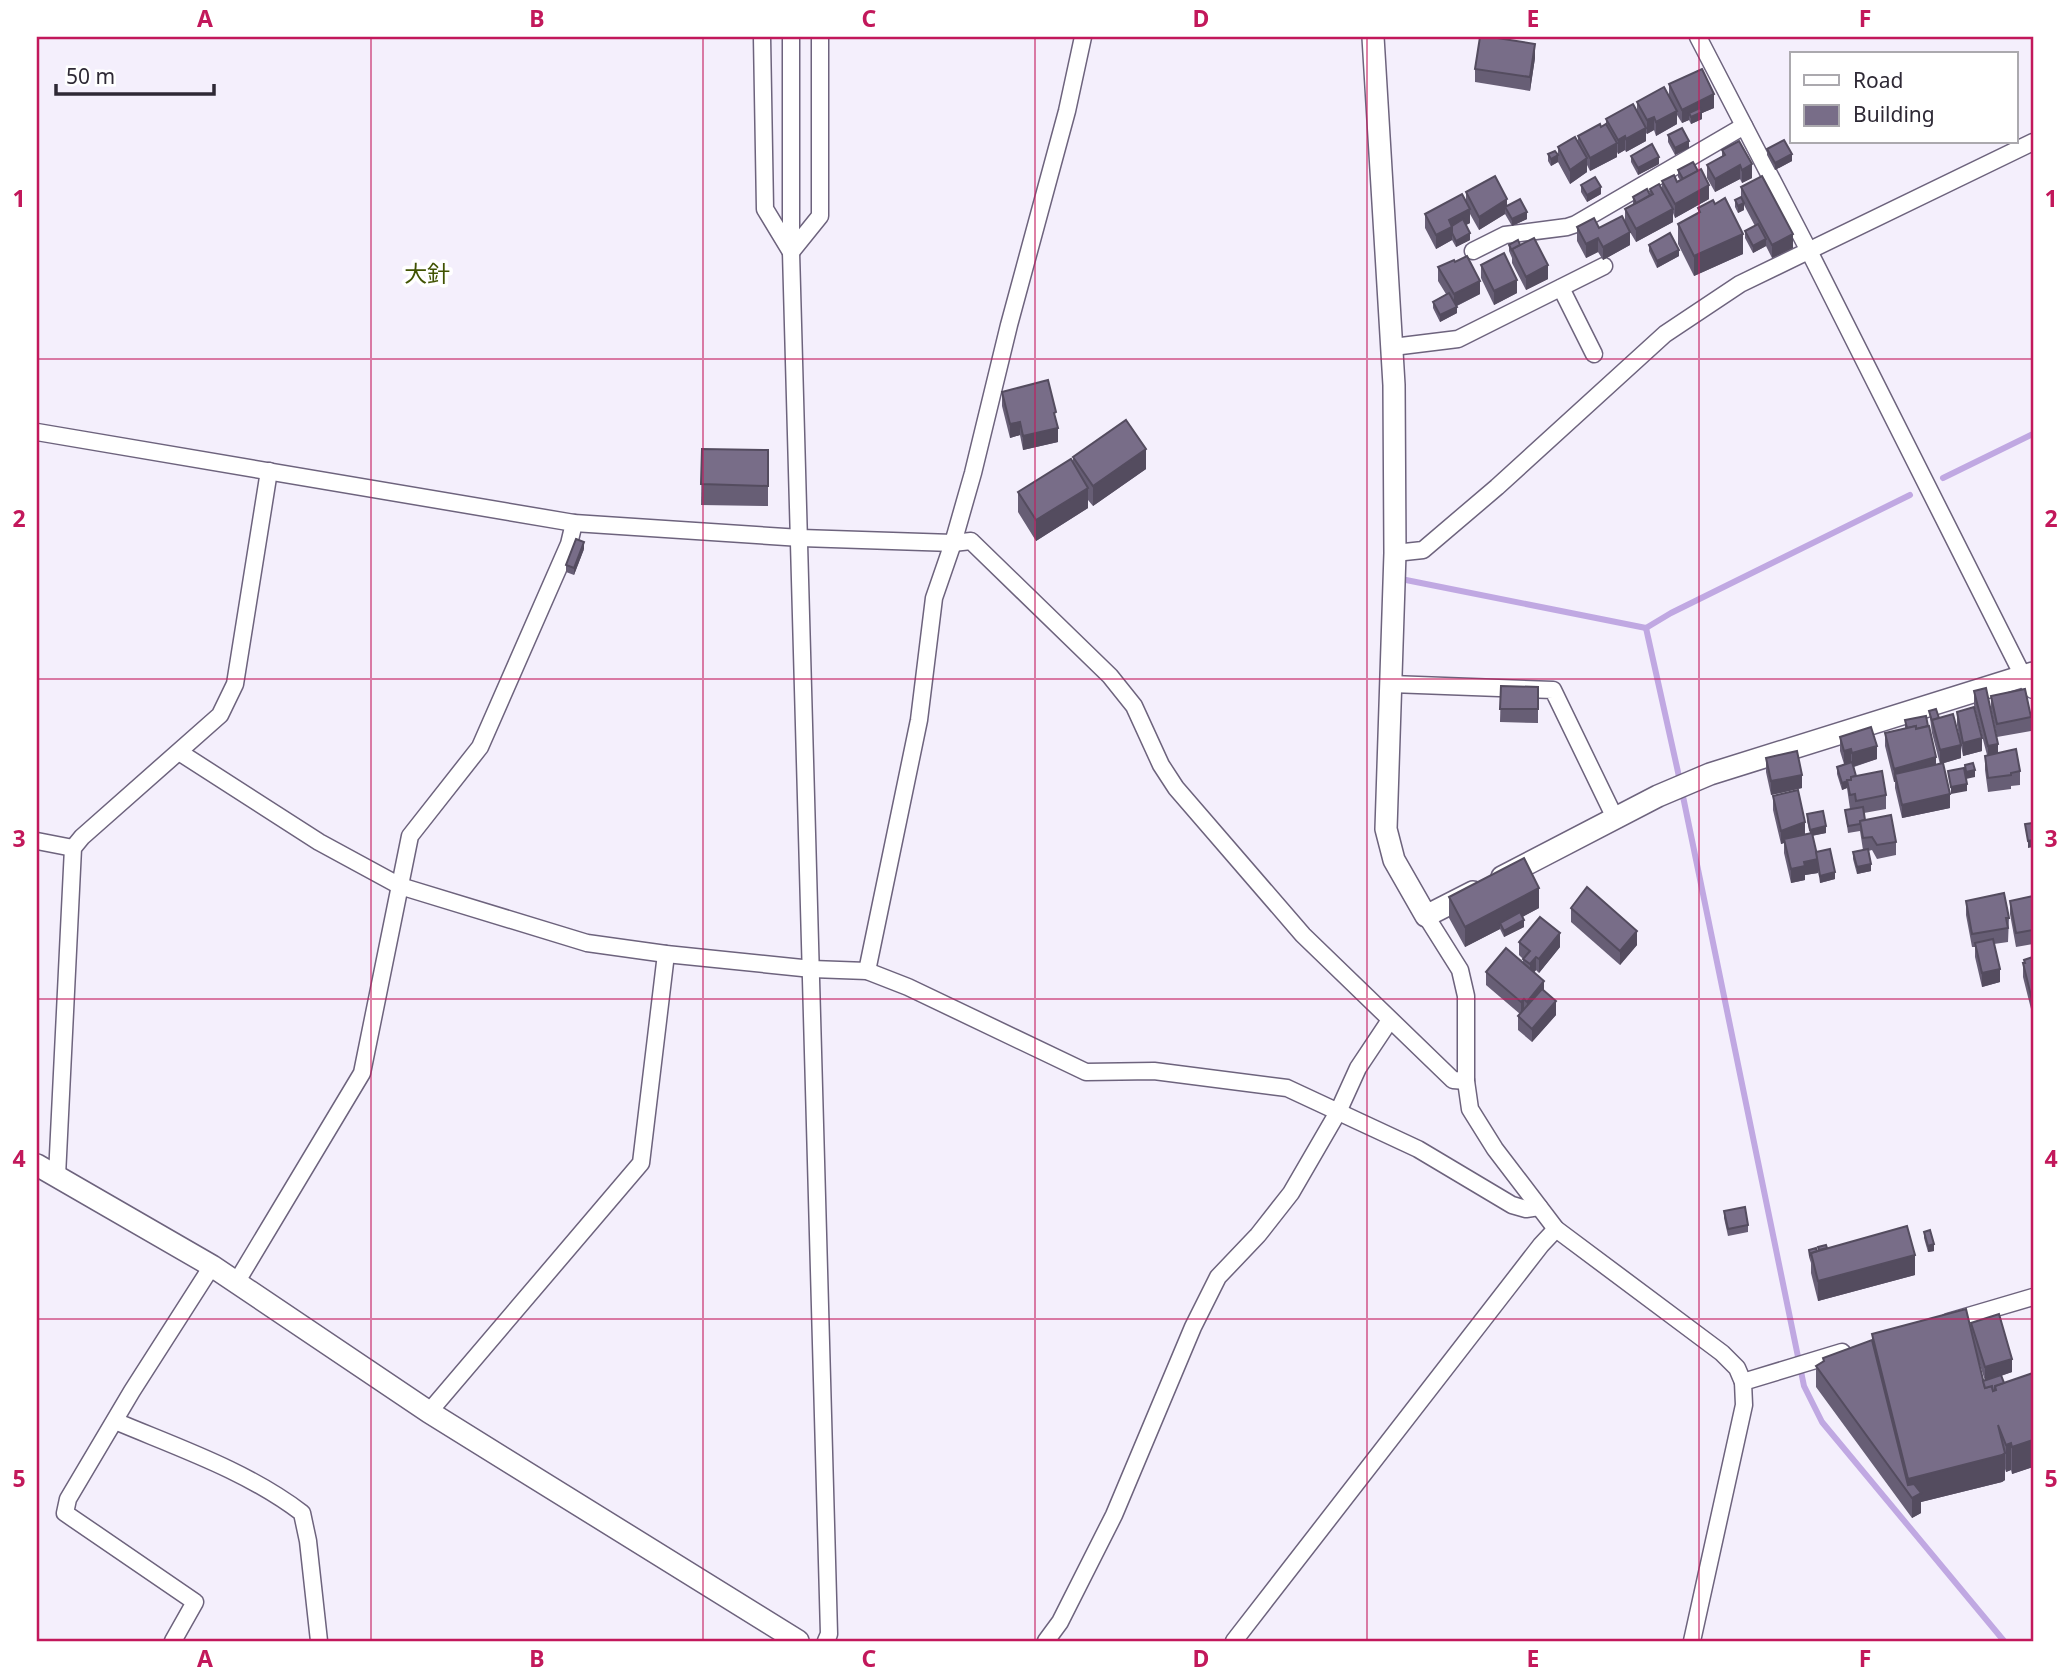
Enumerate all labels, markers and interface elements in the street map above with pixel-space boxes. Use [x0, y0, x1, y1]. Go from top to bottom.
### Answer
text: A [197, 2, 213, 34]
text: B [529, 2, 545, 34]
text: C [862, 2, 877, 34]
text: D [1193, 2, 1209, 34]
text: E [1527, 2, 1539, 34]
text: F [1859, 2, 1871, 34]
scale bar [56, 52, 214, 96]
legend [1790, 52, 2018, 144]
text: 50 m [66, 62, 115, 90]
text: Road [1853, 66, 1903, 94]
text: Building [1853, 100, 1935, 128]
text: 1 [12, 182, 26, 214]
text: 1 [2044, 182, 2058, 214]
district label: 大針 [404, 257, 450, 289]
text: 2 [12, 502, 26, 534]
text: 2 [2044, 502, 2058, 534]
text: 3 [12, 822, 26, 854]
text: 3 [2044, 822, 2058, 854]
text: 4 [12, 1142, 26, 1174]
text: 4 [2044, 1142, 2058, 1174]
text: 5 [12, 1462, 26, 1494]
text: 5 [2044, 1462, 2058, 1494]
text: A [197, 1642, 213, 1674]
text: B [529, 1642, 545, 1674]
text: C [862, 1642, 877, 1674]
text: D [1193, 1642, 1209, 1674]
text: E [1527, 1642, 1539, 1674]
text: F [1859, 1642, 1871, 1674]

